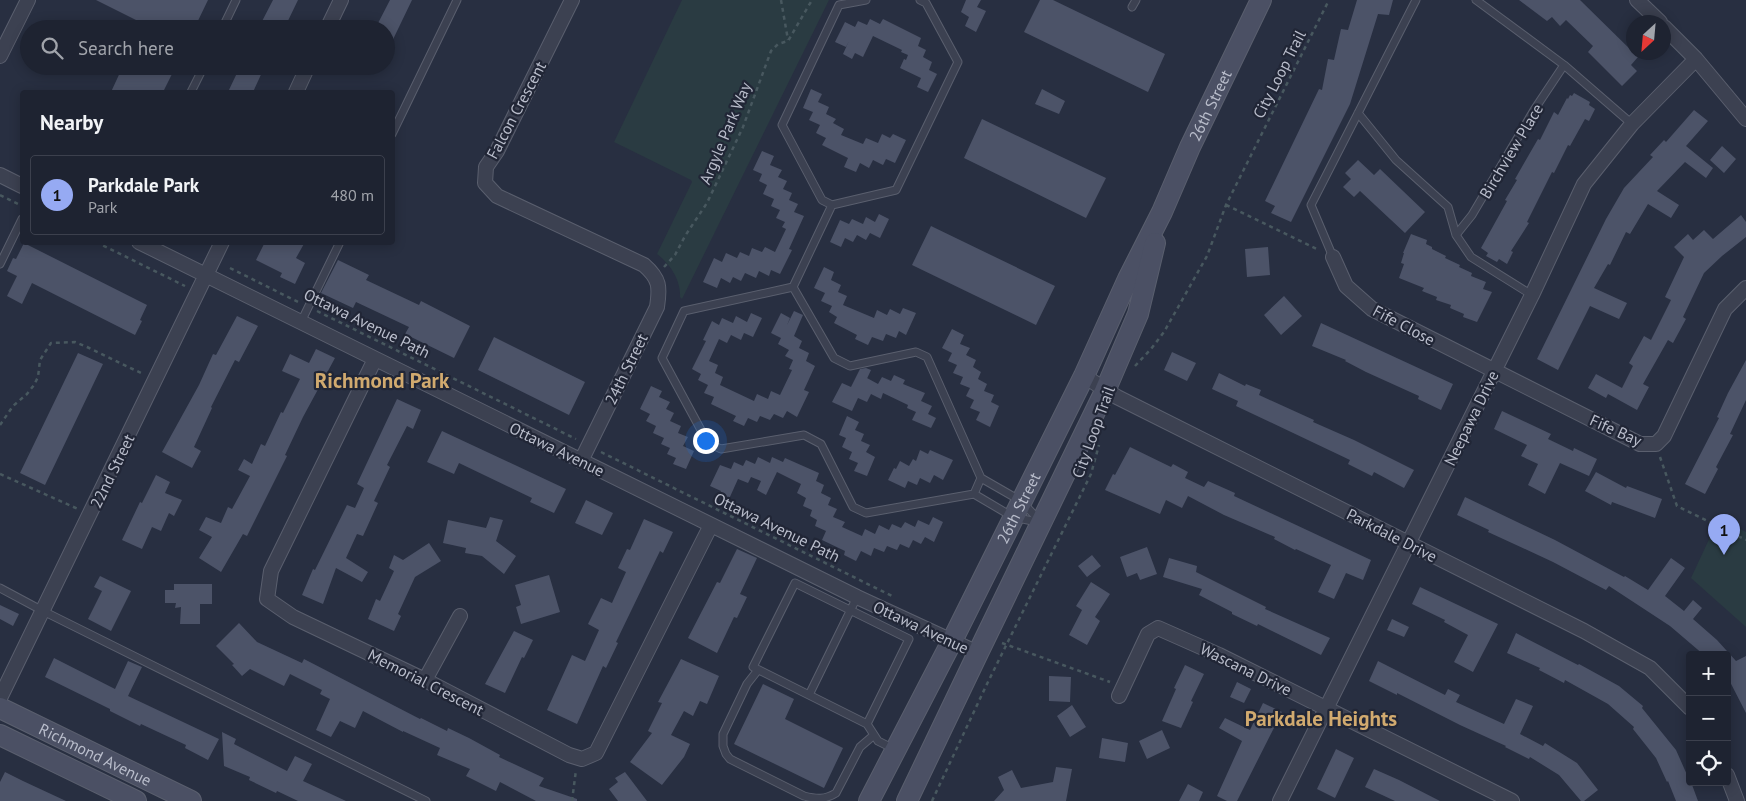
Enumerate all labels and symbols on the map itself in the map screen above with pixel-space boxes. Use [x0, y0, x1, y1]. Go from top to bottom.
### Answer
north arrow [1626, 15, 1671, 60]
street label: City Loop Trail [1248, 26, 1310, 122]
street label: Falcon Crescent [482, 57, 550, 162]
street label: 26th Street [1184, 66, 1236, 144]
street label: Argyle Park Way [695, 79, 756, 187]
street label: Birchview Place [1475, 100, 1547, 202]
street label: Ottawa Avenue Path [301, 284, 433, 362]
street label: Fife Close [1370, 300, 1438, 350]
street label: 24th Street [600, 330, 652, 408]
district label: Richmond Park [315, 367, 450, 394]
street label: Neepawa Drive [1439, 367, 1503, 469]
street label: City Loop Trail [1067, 383, 1119, 481]
street label: Fife Bay [1587, 410, 1646, 450]
street label: Ottawa Avenue [506, 417, 608, 481]
your location [693, 428, 719, 454]
street label: 22nd Street [85, 430, 139, 511]
street label: 26th Street [992, 468, 1045, 547]
street label: Ottawa Avenue Path [711, 488, 843, 566]
street label: Parkdale Drive [1343, 504, 1441, 566]
pin: 1 [1708, 514, 1740, 555]
street label: Ottawa Avenue [870, 596, 972, 658]
street label: Wascana Drive [1197, 638, 1295, 700]
street label: Memorial Crescent [365, 644, 488, 720]
district label: Parkdale Heights [1245, 705, 1397, 732]
street label: Richmond Avenue [36, 719, 155, 790]

